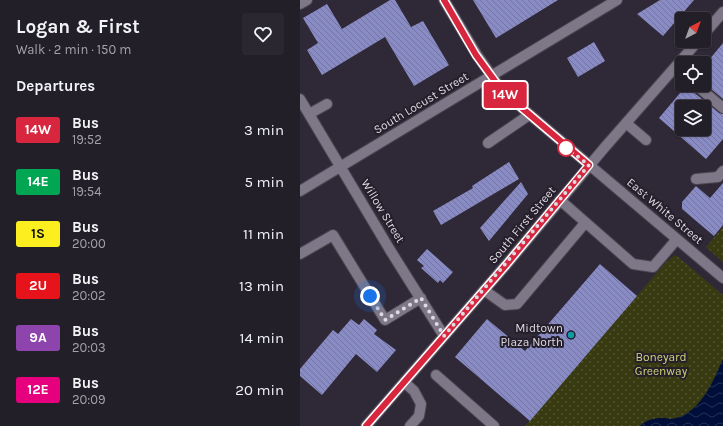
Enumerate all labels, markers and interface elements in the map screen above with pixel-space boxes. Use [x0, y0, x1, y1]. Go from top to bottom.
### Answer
north arrow [675, 12, 711, 48]
map controls [675, 12, 711, 136]
button: heart [242, 13, 284, 55]
text: Logan & First [16, 16, 140, 38]
text: Walk · 2 min · 150 m [16, 42, 131, 57]
button: locate [675, 56, 711, 92]
street label: South Locust Street [371, 69, 471, 137]
text: Departures [16, 77, 95, 95]
line badge: 14W [482, 82, 528, 108]
text: 14W [492, 86, 518, 103]
button: layers [675, 100, 711, 136]
text: Bus [72, 114, 99, 132]
text: 14W [25, 121, 51, 138]
text: 3 min [244, 121, 284, 139]
text: 19:52 [72, 132, 102, 147]
unlabelled marker [557, 139, 575, 157]
text: Bus [72, 166, 99, 184]
text: 14E [27, 173, 49, 190]
text: 5 min [244, 173, 284, 191]
street label: East White Street [624, 175, 706, 247]
street label: Willow Street [358, 177, 408, 246]
street label: South First Street [486, 183, 559, 266]
text: 19:54 [72, 184, 101, 199]
text: Bus [72, 218, 99, 236]
text: 1S [31, 225, 45, 242]
text: 11 min [243, 225, 284, 243]
text: 20:00 [72, 236, 106, 251]
text: Bus [72, 270, 99, 288]
text: 2U [29, 277, 47, 294]
text: 13 min [239, 277, 284, 295]
your location [360, 286, 380, 306]
text: 20:02 [72, 288, 106, 303]
place label: Midtown Plaza North [500, 321, 563, 349]
text: Bus [72, 322, 99, 340]
text: 9A [29, 329, 47, 346]
text: 14 min [240, 329, 284, 347]
marker: Midtown Plaza North [566, 330, 576, 340]
text: 20:03 [72, 340, 106, 355]
park label: Boneyard Greenway [635, 350, 688, 378]
text: Bus [72, 374, 99, 392]
text: 12E [27, 381, 49, 398]
text: 20 min [235, 381, 284, 399]
text: 20:09 [72, 392, 106, 407]

